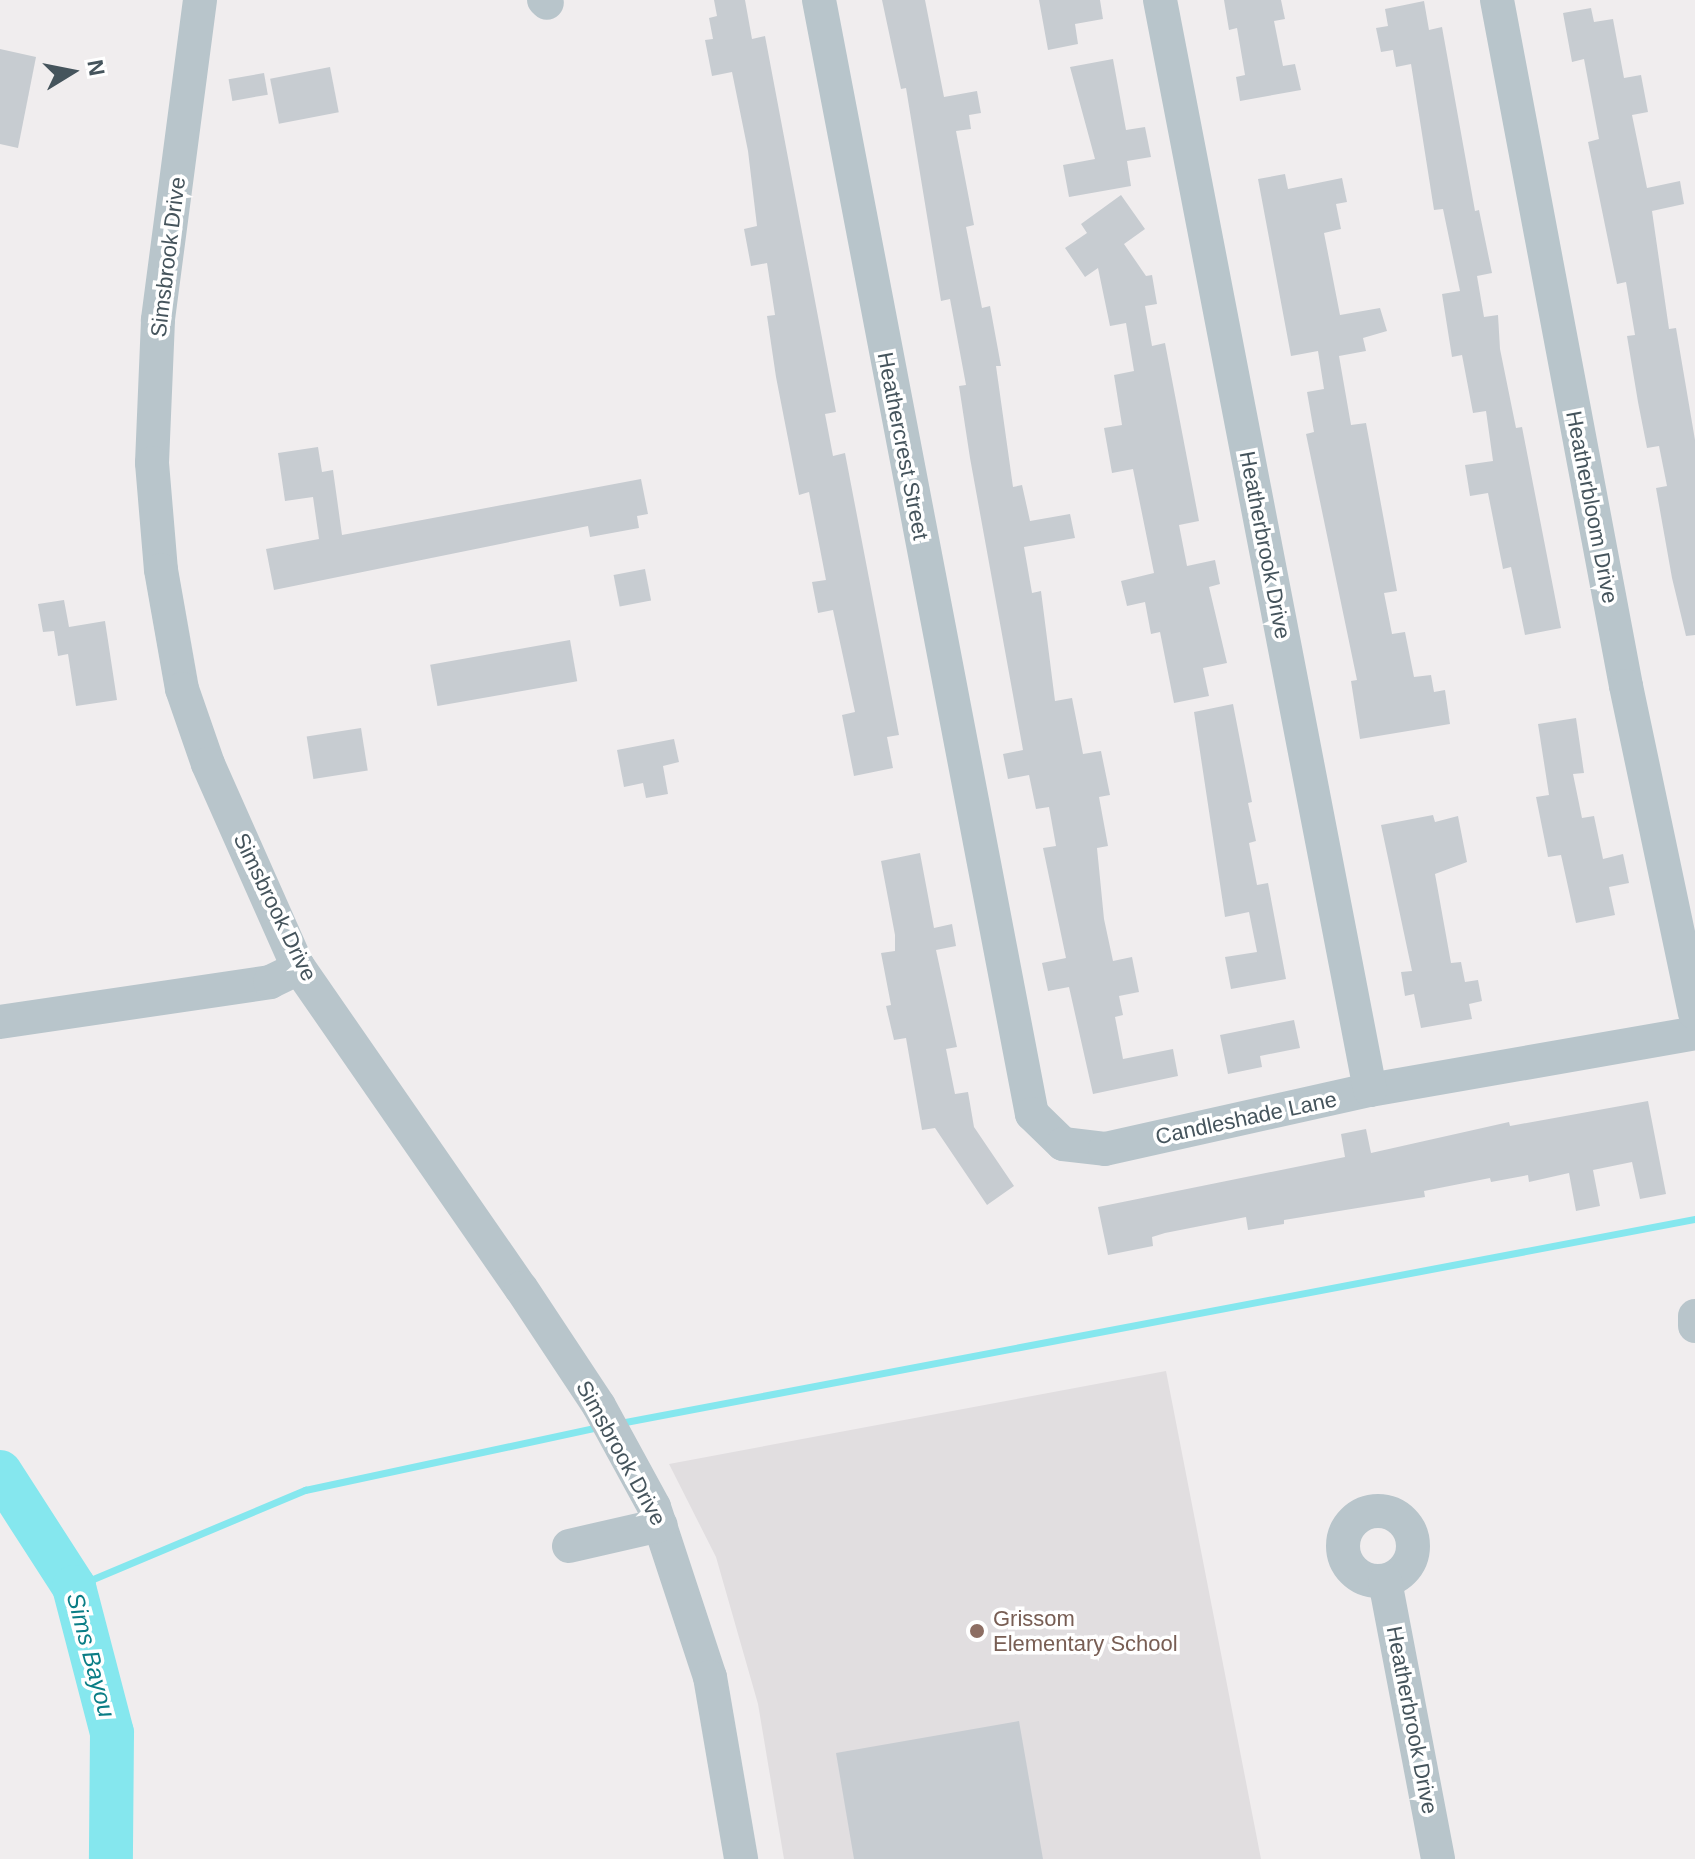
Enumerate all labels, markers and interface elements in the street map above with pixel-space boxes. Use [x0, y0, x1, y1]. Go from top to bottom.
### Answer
north arrow [32, 32, 112, 112]
text: N [82, 58, 110, 78]
street label: Simsbrook Drive [145, 175, 191, 339]
street label: Heathercrest Street [872, 350, 934, 542]
street label: Heatherbloom Drive [1560, 408, 1624, 606]
street label: Heatherbrook Drive [1234, 449, 1296, 641]
street label: Simsbrook Drive [228, 829, 322, 985]
street label: Candleshade Lane [1153, 1086, 1339, 1150]
street label: Simsbrook Drive [570, 1376, 672, 1530]
water label: Sims Bayou [61, 1589, 121, 1721]
place label: Grissom Elementary School [993, 1605, 1178, 1656]
marker: Grissom Elementary School [968, 1622, 986, 1640]
street label: Heatherbrook Drive [1381, 1624, 1443, 1816]

